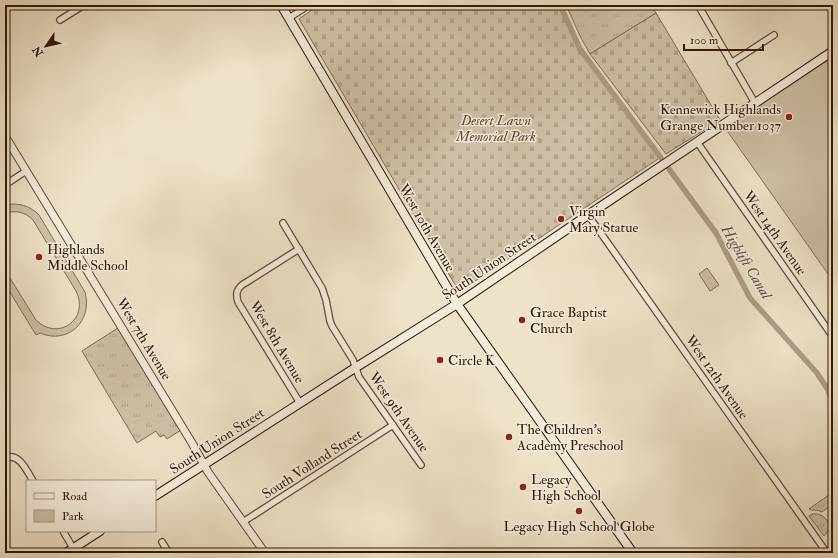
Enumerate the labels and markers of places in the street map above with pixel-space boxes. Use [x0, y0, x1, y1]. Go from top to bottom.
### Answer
place label: Kennewick Highlands Grange Number 1037 [660, 101, 782, 134]
marker: Kennewick Highlands Grange Number 1037 [784, 112, 794, 122]
place label: Virgin Mary Statue [569, 203, 638, 237]
marker: Virgin Mary Statue [556, 214, 566, 224]
place label: Highlands Middle School [47, 241, 128, 274]
marker: Highlands Middle School [34, 252, 44, 262]
place label: Grace Baptist Church [530, 304, 607, 337]
marker: Grace Baptist Church [517, 315, 527, 325]
place label: Circle K [448, 352, 495, 369]
marker: Circle K [435, 355, 445, 365]
place label: The Children's Academy Preschool [516, 421, 624, 455]
marker: The Children's Academy Preschool [504, 432, 514, 442]
place label: Legacy High School [531, 471, 602, 504]
marker: Legacy High School [518, 482, 528, 492]
marker: Legacy High School Globe [574, 506, 584, 516]
place label: Legacy High School Globe [503, 518, 655, 536]

